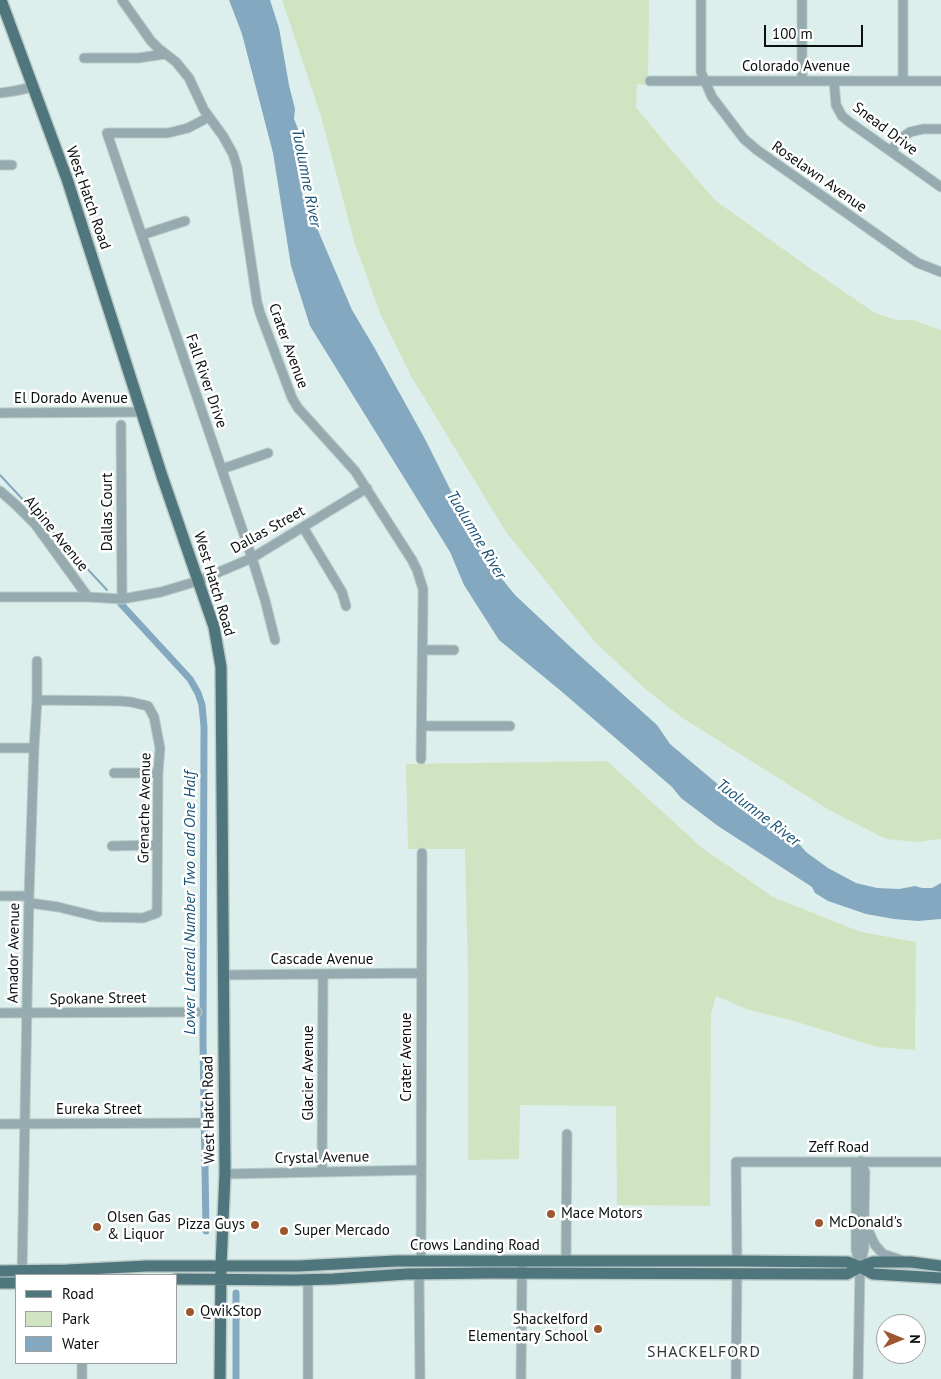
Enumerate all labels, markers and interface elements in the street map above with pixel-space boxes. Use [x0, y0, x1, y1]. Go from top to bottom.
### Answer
scale bar [766, 15, 865, 47]
text: 100 m [772, 24, 813, 43]
street label: Colorado Avenue [742, 58, 850, 76]
street label: Snead Drive [849, 99, 921, 159]
water label: Tuolumne River [287, 127, 325, 229]
street label: Roselawn Avenue [768, 137, 870, 217]
street label: West Hatch Road [62, 144, 114, 252]
street label: Crater Avenue [264, 301, 312, 391]
street label: Fall River Drive [181, 332, 231, 430]
street label: El Dorado Avenue [14, 390, 128, 408]
street label: Dallas Court [99, 473, 117, 551]
water label: Tuolumne River [442, 487, 510, 583]
street label: Alpine Avenue [20, 493, 92, 575]
street label: Dallas Street [228, 502, 308, 558]
street label: West Hatch Road [190, 530, 238, 638]
street label: Grenache Avenue [135, 752, 155, 864]
water label: Lower Lateral Number Two and One Half [180, 771, 200, 1035]
water label: Tuolumne River [712, 775, 804, 851]
street label: Amador Avenue [4, 903, 24, 1003]
street label: Cascade Avenue [271, 951, 373, 969]
street label: Spokane Street [49, 989, 147, 1009]
street label: Crater Avenue [398, 1012, 416, 1102]
street label: Glacier Avenue [300, 1025, 318, 1121]
street label: West Hatch Road [199, 1056, 219, 1164]
street label: Eureka Street [56, 1101, 142, 1119]
street label: Zeff Road [809, 1139, 869, 1157]
street label: Crystal Avenue [275, 1148, 369, 1168]
place label: Mace Motors [561, 1205, 643, 1223]
marker: Mace Motors [545, 1208, 557, 1220]
place label: Olsen Gas & Liquor [107, 1209, 171, 1244]
place label: McDonald's [829, 1214, 902, 1232]
place label: Pizza Guys [177, 1216, 245, 1234]
marker: McDonald's [813, 1217, 825, 1229]
marker: Pizza Guys [249, 1219, 261, 1231]
marker: Olsen Gas & Liquor [91, 1221, 103, 1233]
place label: Super Mercado [294, 1222, 390, 1240]
marker: Super Mercado [278, 1225, 290, 1237]
street label: Crows Landing Road [410, 1237, 540, 1255]
legend [15, 1274, 178, 1364]
text: Road [62, 1284, 94, 1303]
place label: QwikStop [200, 1303, 262, 1321]
marker: QwikStop [184, 1306, 196, 1318]
text: Park [62, 1309, 90, 1328]
place label: Shackelford Elementary School [468, 1311, 588, 1346]
north arrow [876, 1314, 926, 1364]
marker: Shackelford Elementary School [592, 1323, 604, 1335]
text: Water [62, 1334, 99, 1353]
text: N [906, 1334, 924, 1344]
district label: SHACKELFORD [646, 1342, 762, 1362]

